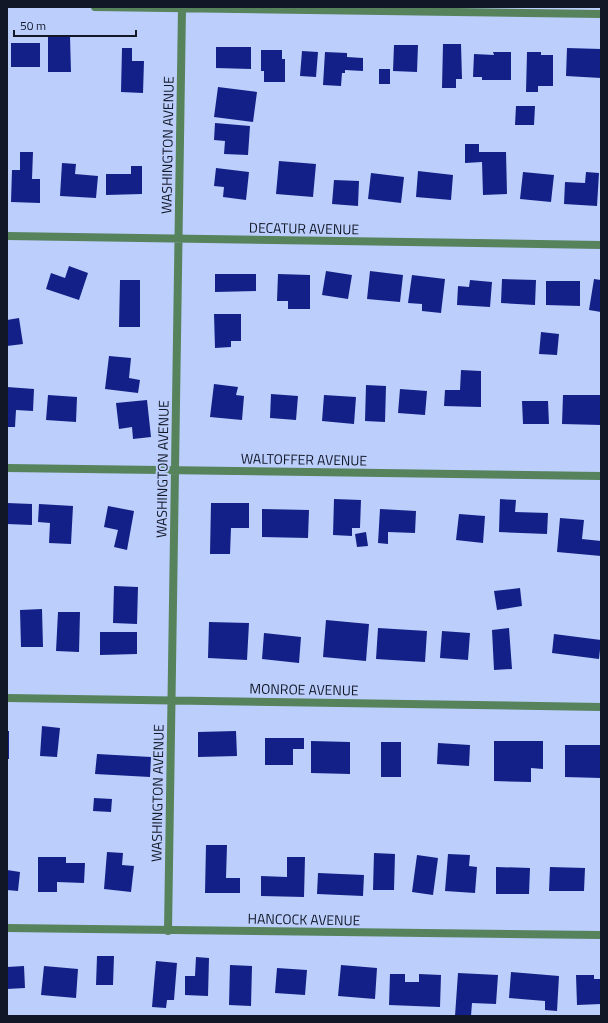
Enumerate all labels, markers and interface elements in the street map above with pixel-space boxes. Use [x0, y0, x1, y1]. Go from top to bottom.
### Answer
scale bar [14, 12, 136, 38]
text: 50 m [20, 16, 46, 35]
street label: WASHINGTON AVENUE [155, 76, 179, 214]
street label: DECATUR AVENUE [249, 217, 359, 239]
street label: WASHINGTON AVENUE [150, 400, 174, 538]
street label: WALTOFFER AVENUE [241, 447, 368, 471]
street label: MONROE AVENUE [249, 678, 359, 700]
street label: WASHINGTON AVENUE [145, 724, 169, 862]
street label: HANCOCK AVENUE [247, 908, 361, 930]

